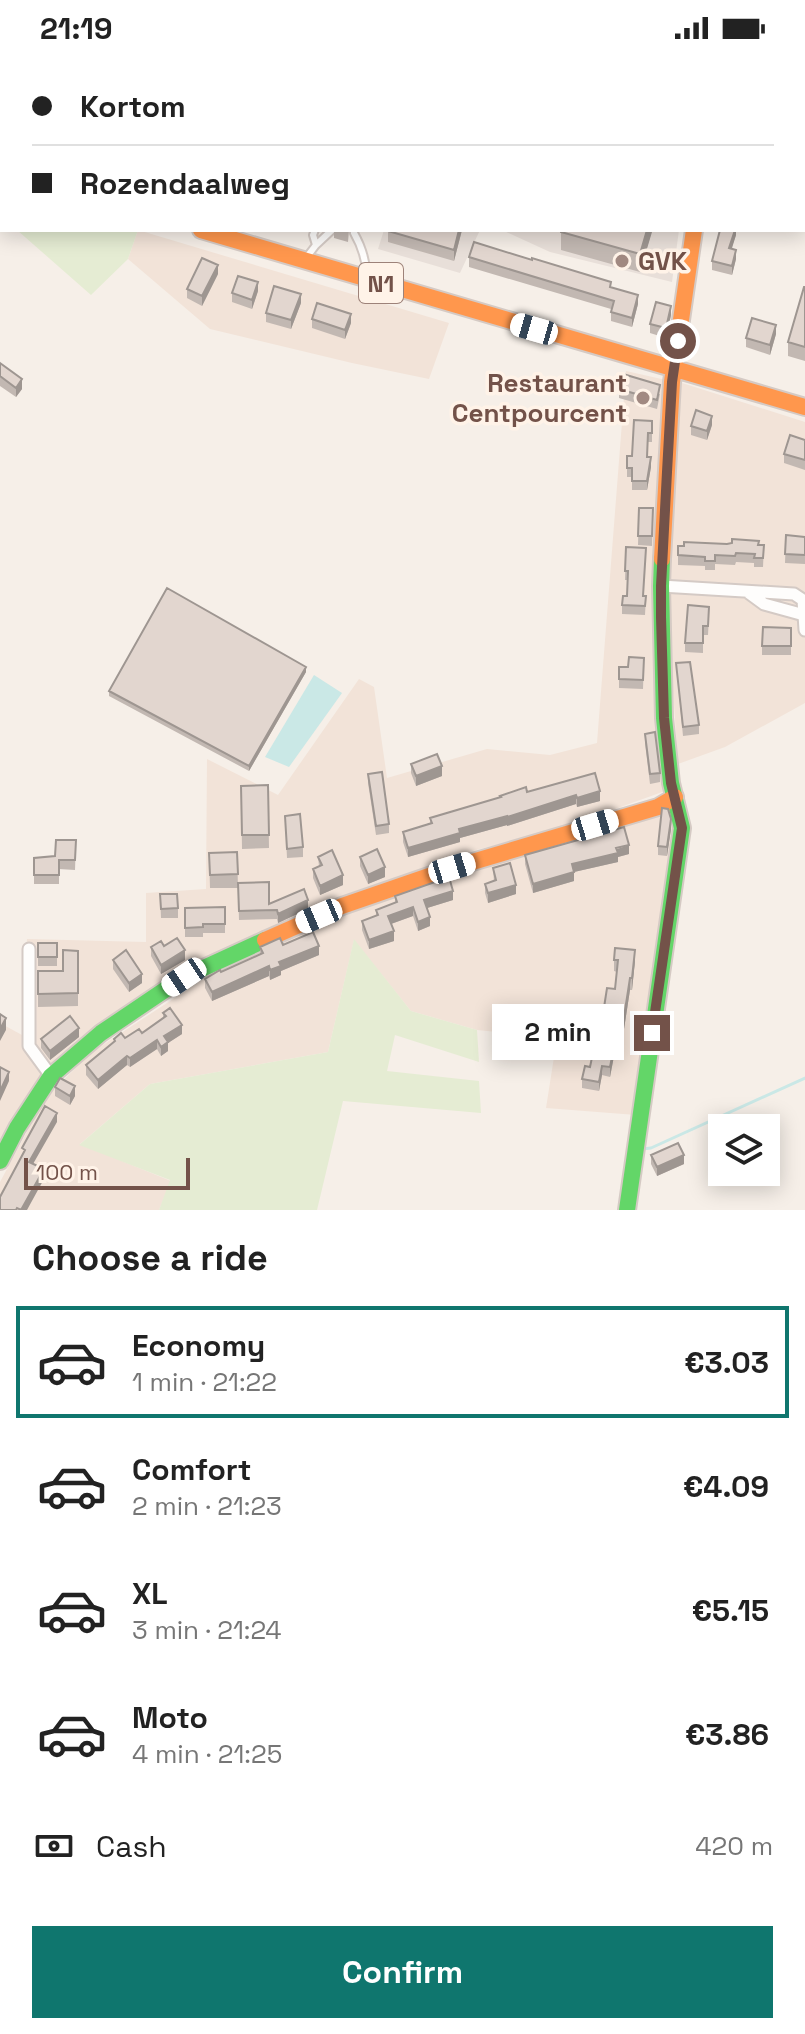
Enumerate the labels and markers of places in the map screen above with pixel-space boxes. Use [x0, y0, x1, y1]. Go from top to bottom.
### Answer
place label: GVK [638, 244, 688, 278]
marker: GVK [613, 252, 631, 270]
place label: Restaurant Centpourcent [452, 366, 627, 430]
marker: Restaurant Centpourcent [634, 389, 652, 407]

